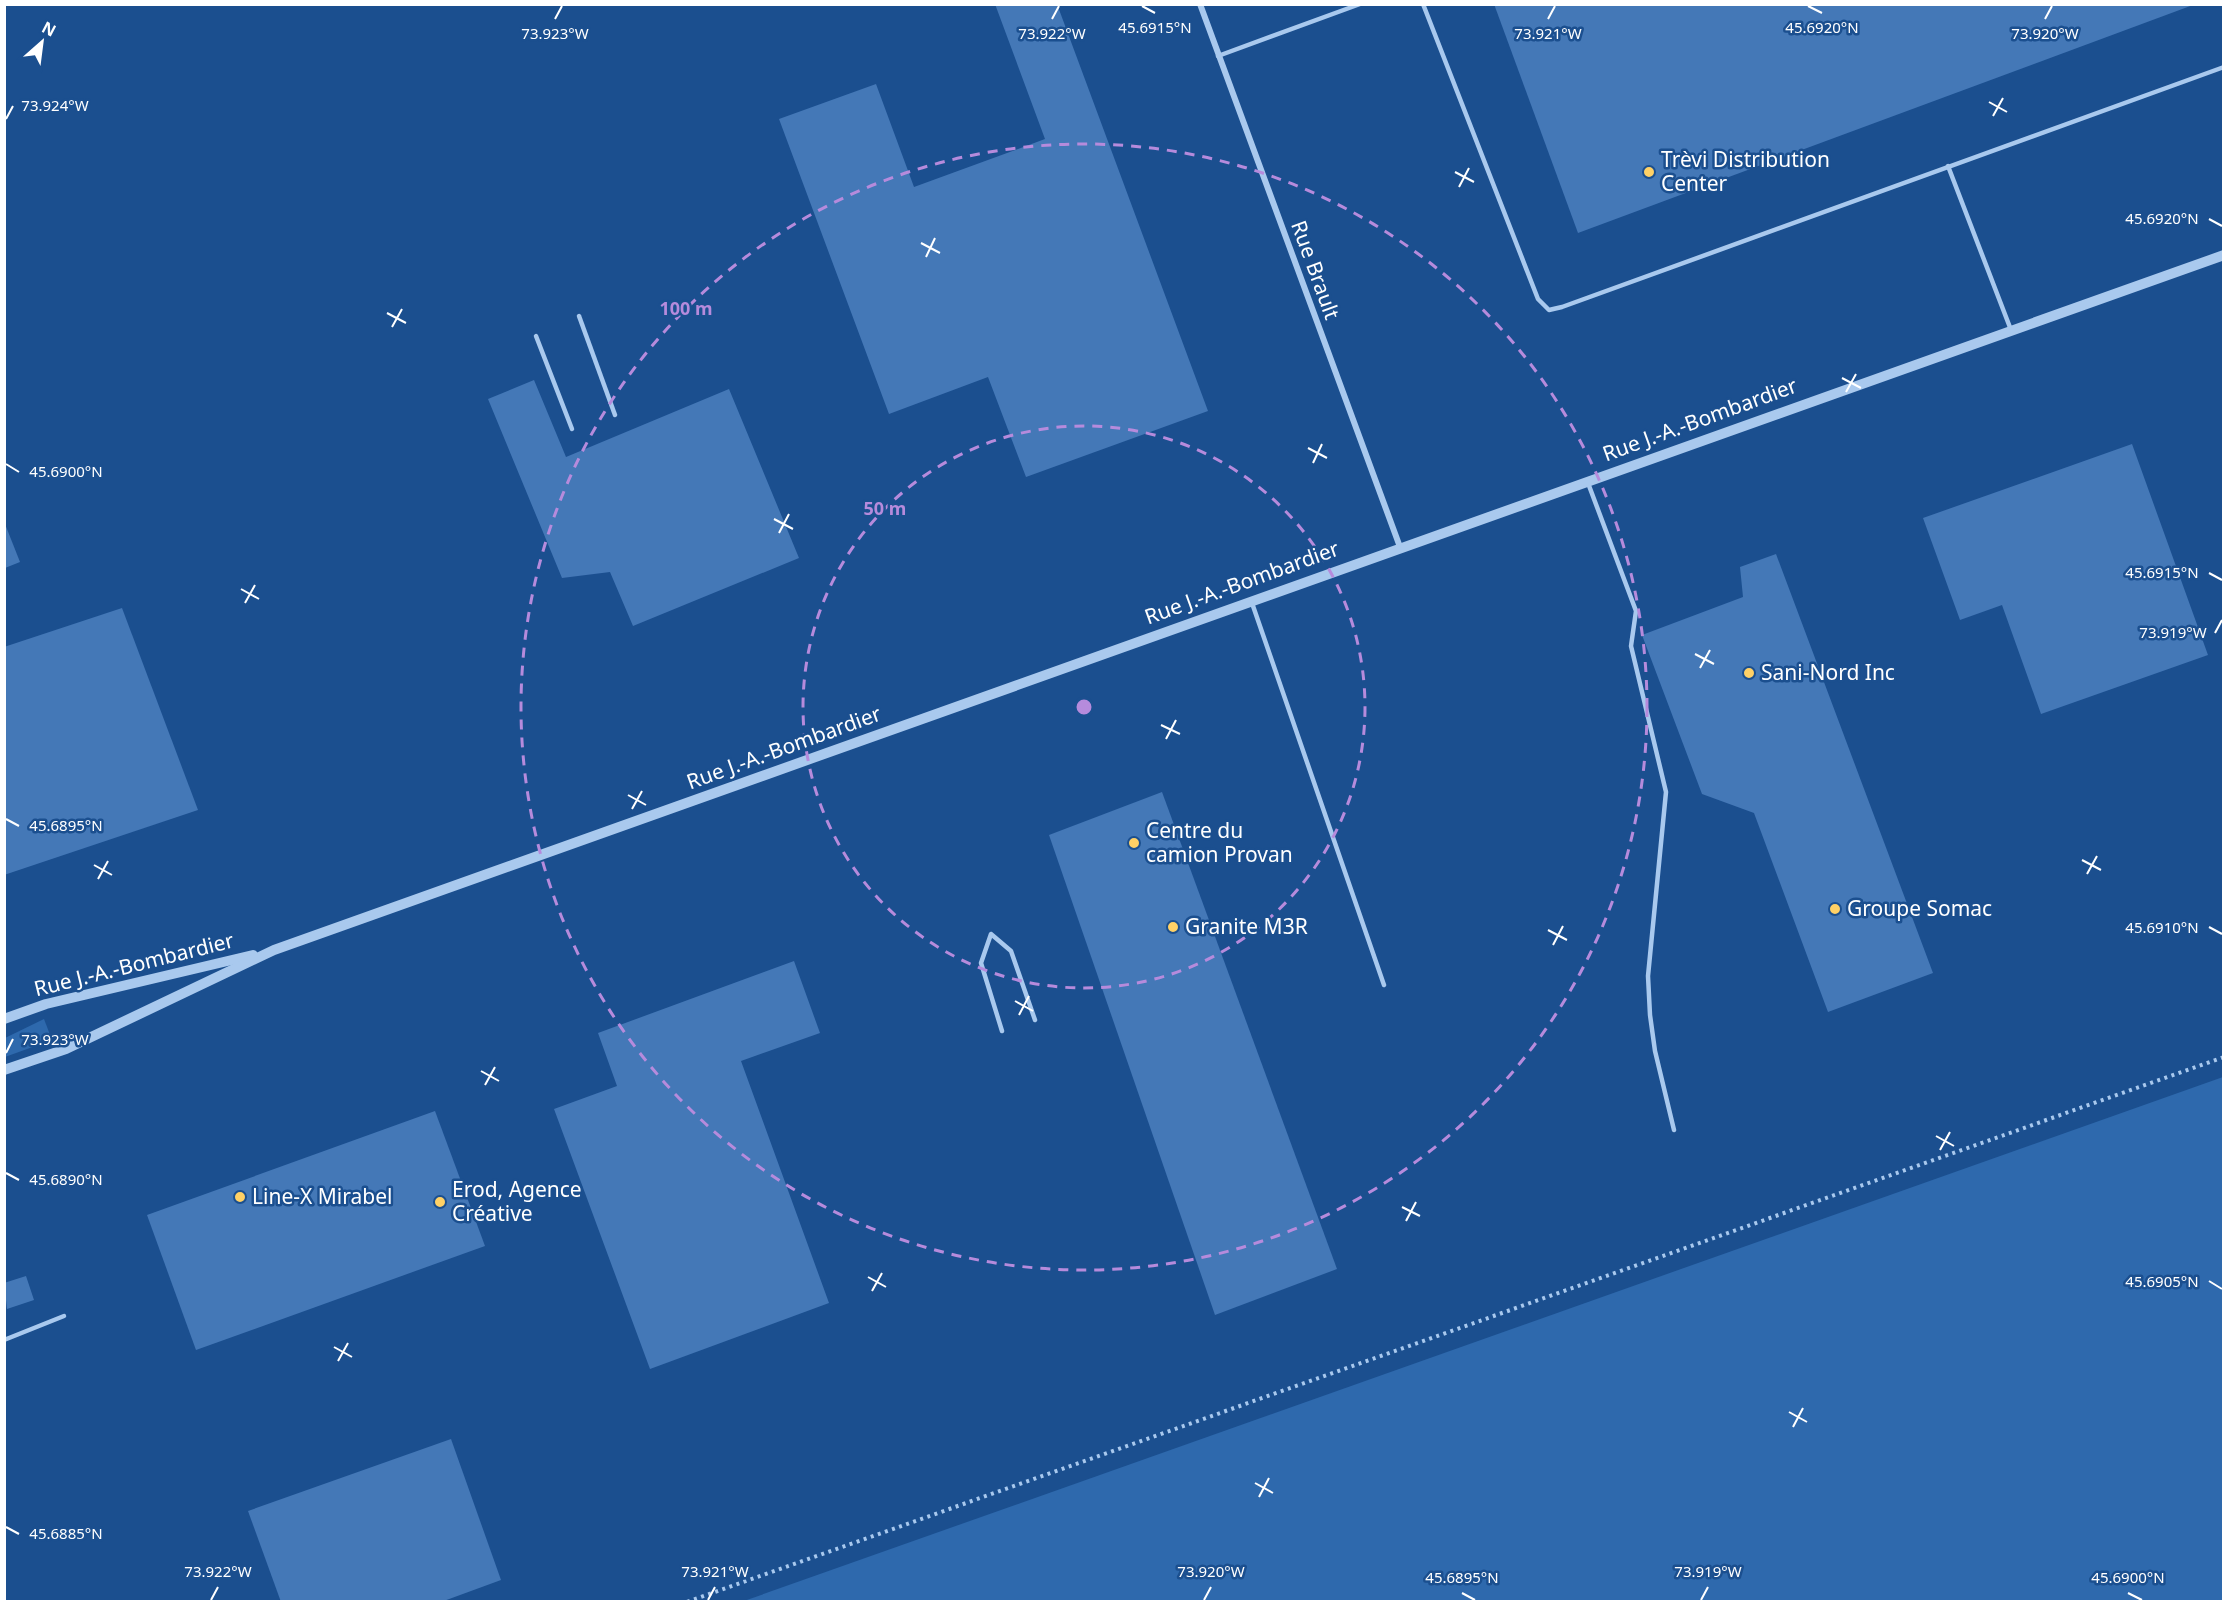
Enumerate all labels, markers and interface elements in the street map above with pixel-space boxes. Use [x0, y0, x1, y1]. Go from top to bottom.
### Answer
north arrow [12, 12, 72, 72]
text: N [38, 16, 60, 42]
text: 45.6915°N [1118, 17, 1192, 37]
text: 45.6920°N [1785, 17, 1859, 37]
text: 73.923°W [521, 23, 589, 43]
text: 73.922°W [1018, 23, 1086, 43]
text: 73.921°W [1514, 23, 1582, 43]
text: 73.920°W [2011, 23, 2079, 43]
text: 73.924°W [21, 95, 89, 115]
place label: Trèvi Distribution Center [1661, 145, 1830, 197]
marker: Trèvi Distribution Center [1642, 165, 1656, 179]
text: 45.6920°N [2125, 208, 2199, 228]
street label: Rue Brault [1285, 216, 1347, 323]
text: 100 m [659, 296, 713, 320]
street label: Rue J.-A.-Bombardier [1599, 371, 1801, 467]
text: 45.6900°N [29, 461, 103, 481]
text: 50 m [864, 496, 906, 520]
street label: Rue J.-A.-Bombardier [1141, 534, 1343, 630]
text: 45.6915°N [2125, 562, 2199, 582]
text: 73.919°W [2139, 622, 2207, 642]
place label: Sani-Nord Inc [1761, 658, 1895, 686]
marker: Sani-Nord Inc [1742, 666, 1756, 680]
centre of rings [1074, 697, 1094, 717]
street label: Rue J.-A.-Bombardier [683, 699, 885, 795]
text: 45.6895°N [29, 815, 103, 835]
place label: Centre du camion Provan [1146, 816, 1293, 868]
marker: Centre du camion Provan [1127, 836, 1141, 850]
place label: Groupe Somac [1847, 894, 1992, 922]
marker: Groupe Somac [1828, 902, 1842, 916]
place label: Granite M3R [1185, 912, 1308, 940]
text: 45.6910°N [2125, 917, 2199, 937]
marker: Granite M3R [1166, 920, 1180, 934]
street label: Rue J.-A.-Bombardier [31, 926, 237, 1002]
text: 73.923°W [21, 1029, 89, 1049]
text: 45.6890°N [29, 1169, 103, 1189]
place label: Erod, Agence Créative [452, 1175, 582, 1227]
place label: Line-X Mirabel [252, 1182, 392, 1210]
marker: Line-X Mirabel [233, 1190, 247, 1204]
marker: Erod, Agence Créative [433, 1195, 447, 1209]
text: 45.6905°N [2125, 1271, 2199, 1291]
text: 45.6885°N [29, 1523, 103, 1543]
text: 73.922°W [184, 1561, 252, 1581]
text: 73.921°W [681, 1561, 749, 1581]
text: 73.920°W [1177, 1561, 1245, 1581]
text: 73.919°W [1674, 1561, 1742, 1581]
text: 45.6895°N [1425, 1567, 1499, 1587]
text: 45.6900°N [2091, 1567, 2165, 1587]

